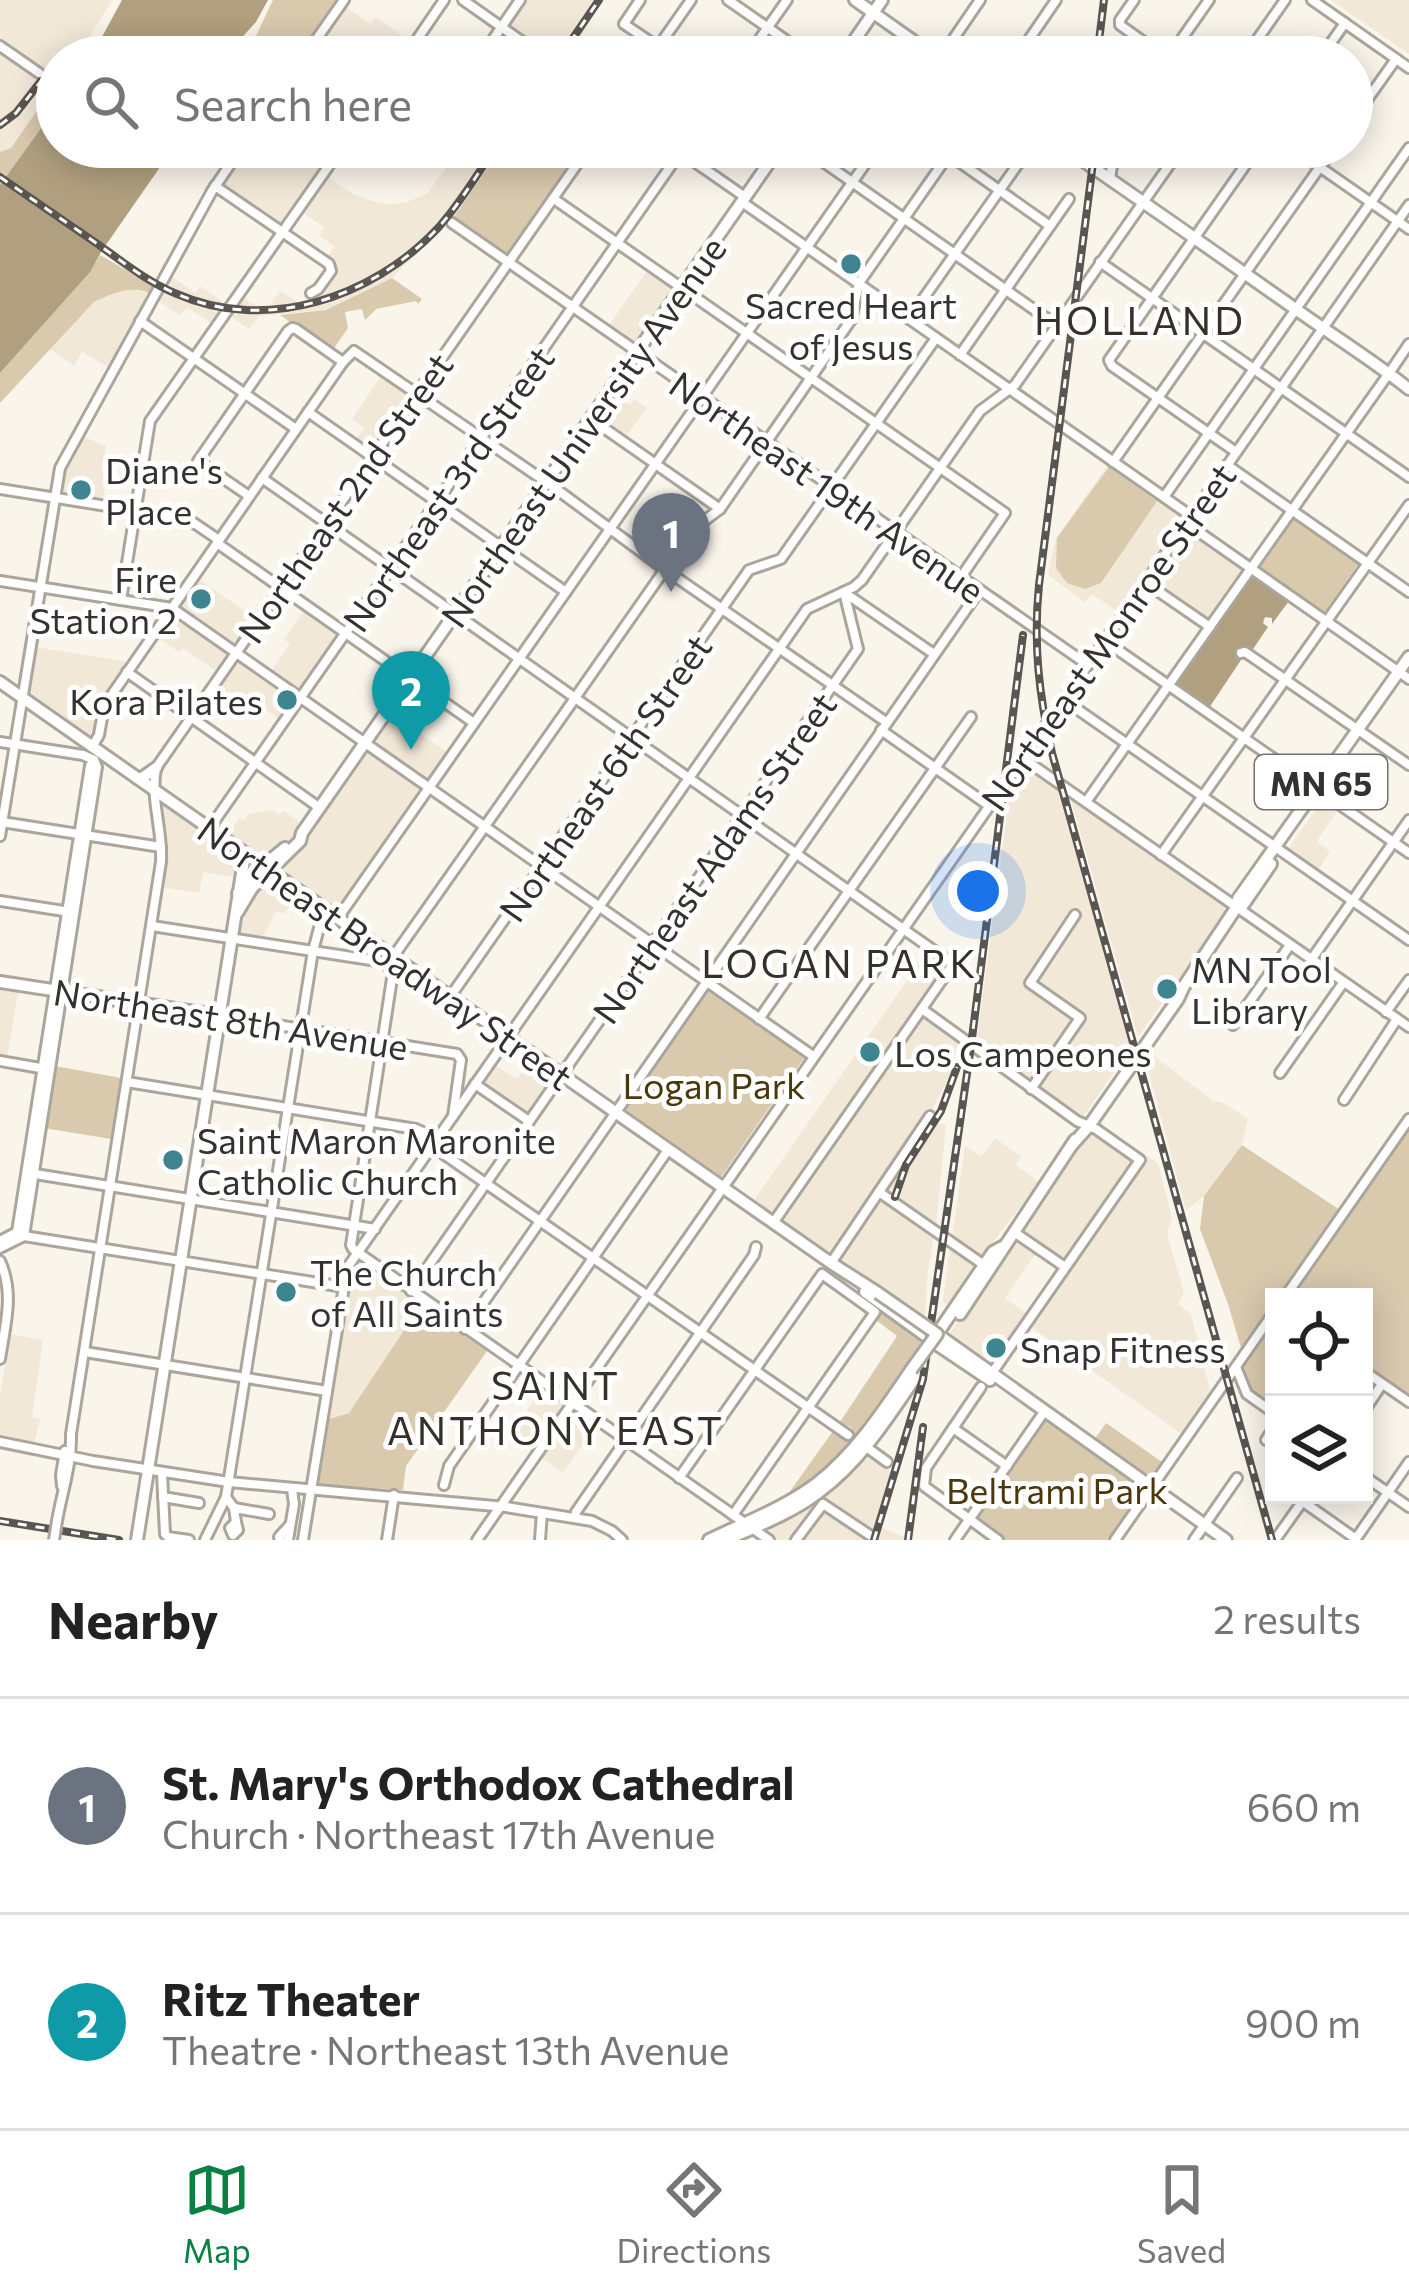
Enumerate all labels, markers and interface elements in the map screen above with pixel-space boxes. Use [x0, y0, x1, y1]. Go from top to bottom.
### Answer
search box [36, 36, 1373, 168]
icon: search [78, 69, 144, 135]
text: Search here [174, 75, 412, 130]
street label: Northeast University Avenue [430, 227, 734, 635]
marker: Sacred Heart of Jesus [838, 251, 864, 277]
place label: Sacred Heart of Jesus [745, 282, 957, 367]
district label: HOLLAND [1034, 295, 1246, 343]
street label: Northeast 3rd Street [332, 337, 562, 639]
street label: Northeast 2nd Street [227, 343, 461, 651]
street label: Northeast 19th Avenue [663, 361, 993, 611]
place label: Diane's Place [105, 447, 223, 532]
street label: Northeast Monroe Street [970, 454, 1244, 818]
marker: Diane's Place [68, 477, 94, 503]
pin: 1 [632, 493, 710, 592]
place label: Fire Station 2 [30, 556, 177, 641]
marker: Fire Station 2 [188, 586, 214, 612]
street label: Northeast 6th Street [488, 625, 720, 929]
pin: 2 [372, 651, 450, 750]
place label: Kora Pilates [69, 678, 263, 722]
street label: Northeast Adams Street [582, 683, 844, 1031]
marker: Kora Pilates [274, 687, 300, 713]
road number: MN 65 [1255, 755, 1387, 809]
street label: Northeast Broadway Street [191, 806, 581, 1098]
your location [948, 861, 1008, 921]
district label: LOGAN PARK [701, 938, 979, 986]
place label: MN Tool Library [1191, 946, 1332, 1031]
street label: Northeast 8th Avenue [51, 968, 411, 1068]
marker: MN Tool Library [1154, 976, 1180, 1002]
place label: Los Campeones [894, 1030, 1152, 1074]
marker: Los Campeones [857, 1039, 883, 1065]
park label: Logan Park [622, 1062, 806, 1106]
place label: Saint Maron Maronite Catholic Church [197, 1117, 556, 1202]
marker: Saint Maron Maronite Catholic Church [160, 1147, 186, 1173]
place label: The Church of All Saints [310, 1249, 503, 1334]
marker: The Church of All Saints [273, 1279, 299, 1305]
map controls [1265, 1288, 1373, 1504]
button: locate [1265, 1288, 1373, 1396]
place label: Snap Fitness [1020, 1326, 1226, 1370]
marker: Snap Fitness [983, 1335, 1009, 1361]
district label: SAINT ANTHONY EAST [387, 1360, 725, 1453]
button: layers [1265, 1396, 1373, 1504]
park label: Beltrami Park [946, 1467, 1168, 1511]
text: Nearby [48, 1587, 218, 1650]
text: 2 results [1213, 1594, 1361, 1642]
text: St. Mary's Orthodox Cathedral [162, 1754, 795, 1809]
text: 1 [78, 1782, 96, 1830]
text: 660 m [1247, 1782, 1361, 1830]
text: Church · Northeast 17th Avenue [162, 1809, 715, 1857]
text: Ritz Theater [162, 1970, 420, 2025]
text: 2 [76, 1998, 98, 2046]
text: 900 m [1245, 1998, 1361, 2046]
text: Theatre · Northeast 13th Avenue [162, 2025, 729, 2073]
tab: Map [183, 2157, 251, 2270]
tab: Directions [617, 2157, 771, 2270]
tab: Saved [1137, 2157, 1226, 2270]

